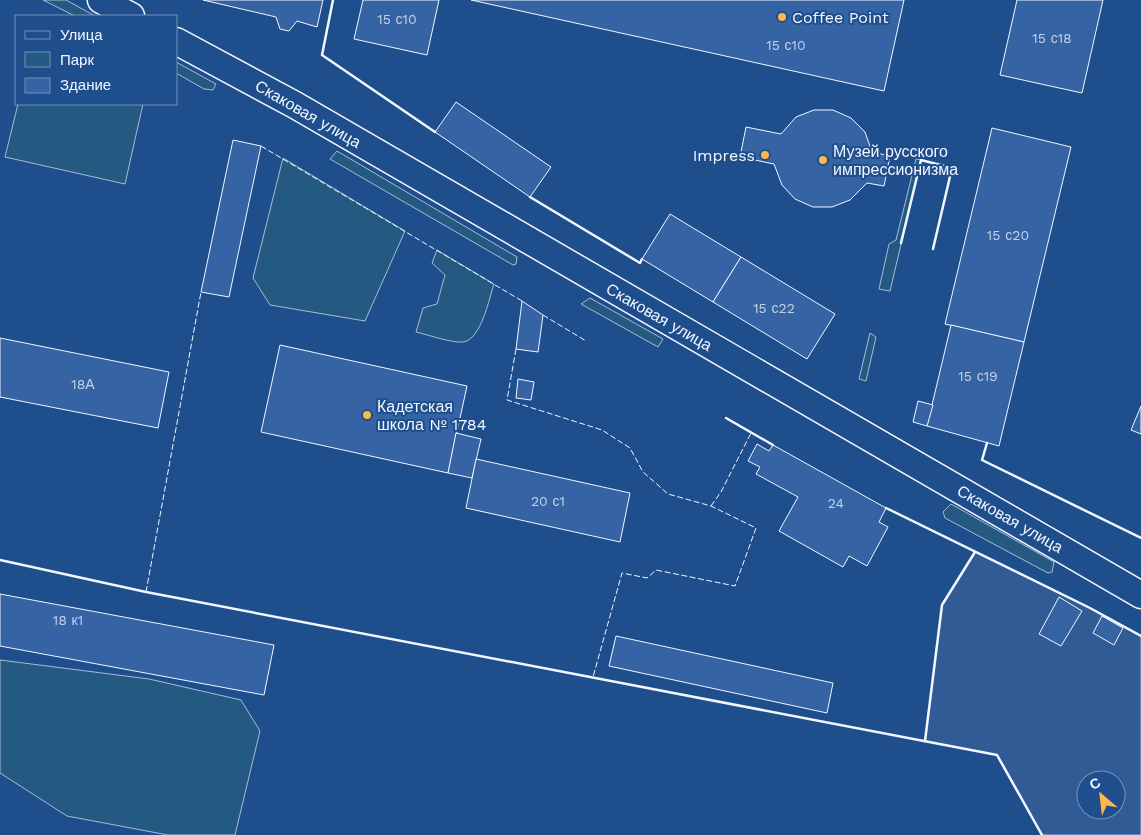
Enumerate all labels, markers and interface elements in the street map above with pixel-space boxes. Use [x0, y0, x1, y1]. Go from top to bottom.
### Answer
place label: Coffee Point [792, 8, 889, 27]
house number: 15 с10 [377, 11, 417, 27]
marker: Coffee Point [776, 11, 788, 23]
legend [15, 15, 178, 105]
text: Улица [60, 26, 103, 44]
house number: 15 с18 [1032, 30, 1072, 46]
house number: 15 с10 [766, 37, 806, 53]
text: Парк [60, 51, 94, 69]
text: Здание [60, 76, 111, 94]
street label: Скаковая улица [252, 76, 364, 152]
place label: Музей русского импрессионизма [833, 142, 958, 179]
place label: Impress [693, 146, 755, 165]
marker: Impress [759, 149, 771, 161]
marker: Музей русского импрессионизма [817, 154, 829, 166]
house number: 15 с20 [987, 227, 1029, 243]
street label: Скаковая улица [603, 279, 715, 355]
house number: 15 с22 [753, 300, 795, 316]
house number: 15 с19 [958, 368, 998, 384]
house number: 18А [71, 376, 95, 392]
place label: Кадетская школа № 1784 [377, 397, 487, 434]
marker: Кадетская школа № 1784 [361, 409, 373, 421]
street label: Скаковая улица [954, 481, 1066, 557]
house number: 20 с1 [531, 493, 565, 509]
house number: 24 [828, 495, 844, 511]
house number: 18 к1 [53, 612, 83, 628]
north arrow [1076, 770, 1126, 820]
text: С [1087, 774, 1103, 793]

